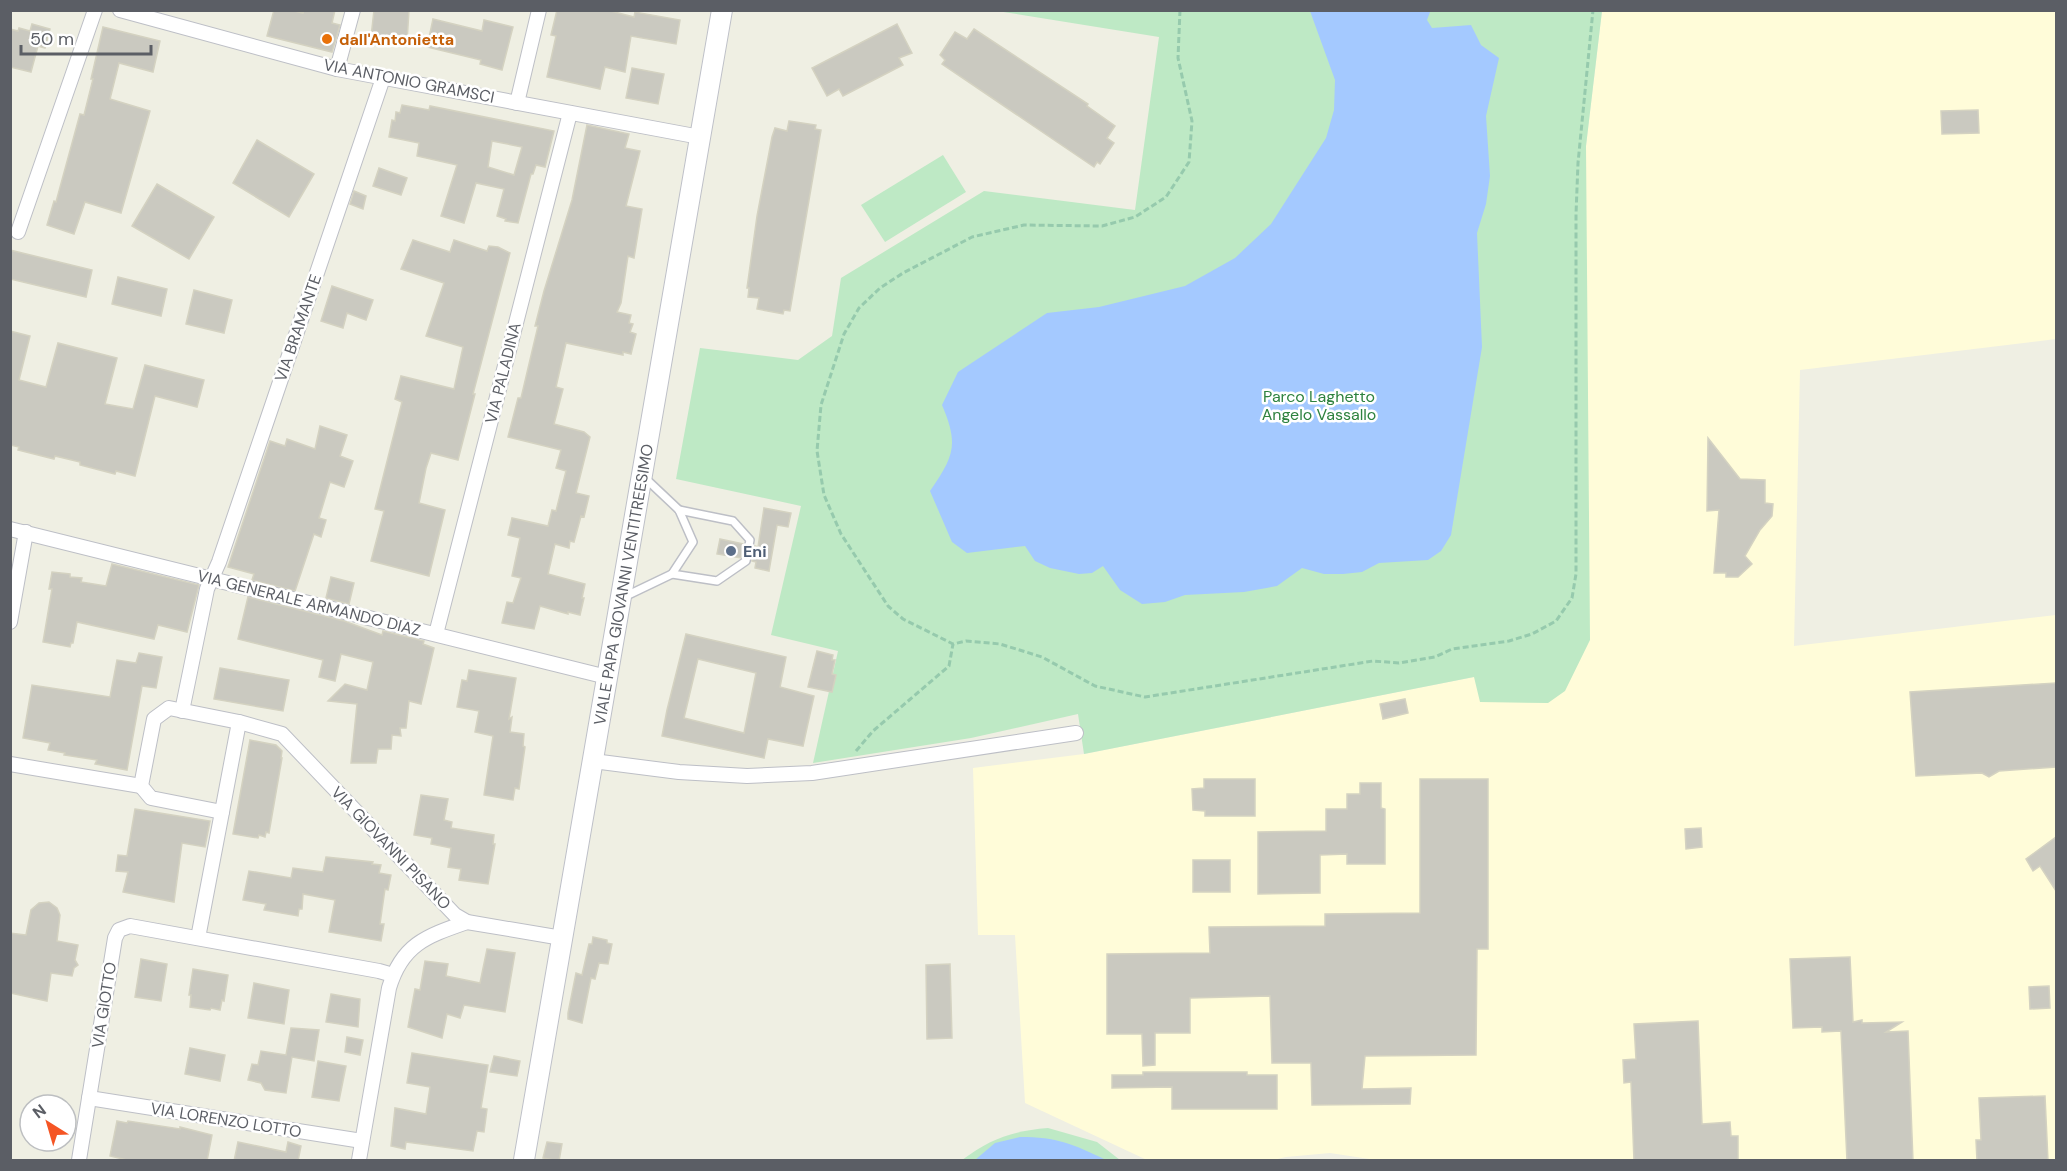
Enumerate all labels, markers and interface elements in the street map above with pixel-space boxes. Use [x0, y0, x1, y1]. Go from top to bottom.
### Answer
scale bar [21, 18, 152, 56]
text: 50 m [30, 27, 74, 51]
place label: dall'Antonietta [339, 29, 454, 50]
marker: dall'Antonietta [320, 32, 334, 46]
street label: VIA ANTONIO GRAMSCI [322, 54, 496, 108]
street label: VIA BRAMANTE [270, 272, 326, 384]
street label: VIA PALADINA [480, 320, 526, 426]
park label: Parco Laghetto Angelo Vassallo [1262, 386, 1376, 425]
street label: VIALE PAPA GIOVANNI VENTITREESIMO [589, 442, 658, 727]
place label: Eni [743, 541, 767, 562]
marker: Eni [724, 544, 738, 558]
street label: VIA GENERALE ARMANDO DIAZ [195, 565, 423, 641]
street label: VIA GIOVANNI PISANO [327, 782, 455, 914]
street label: VIA GIOTTO [87, 961, 121, 1049]
north arrow [18, 1093, 78, 1153]
street label: VIA LORENZO LOTTO [149, 1098, 303, 1142]
text: N [28, 1100, 50, 1123]

